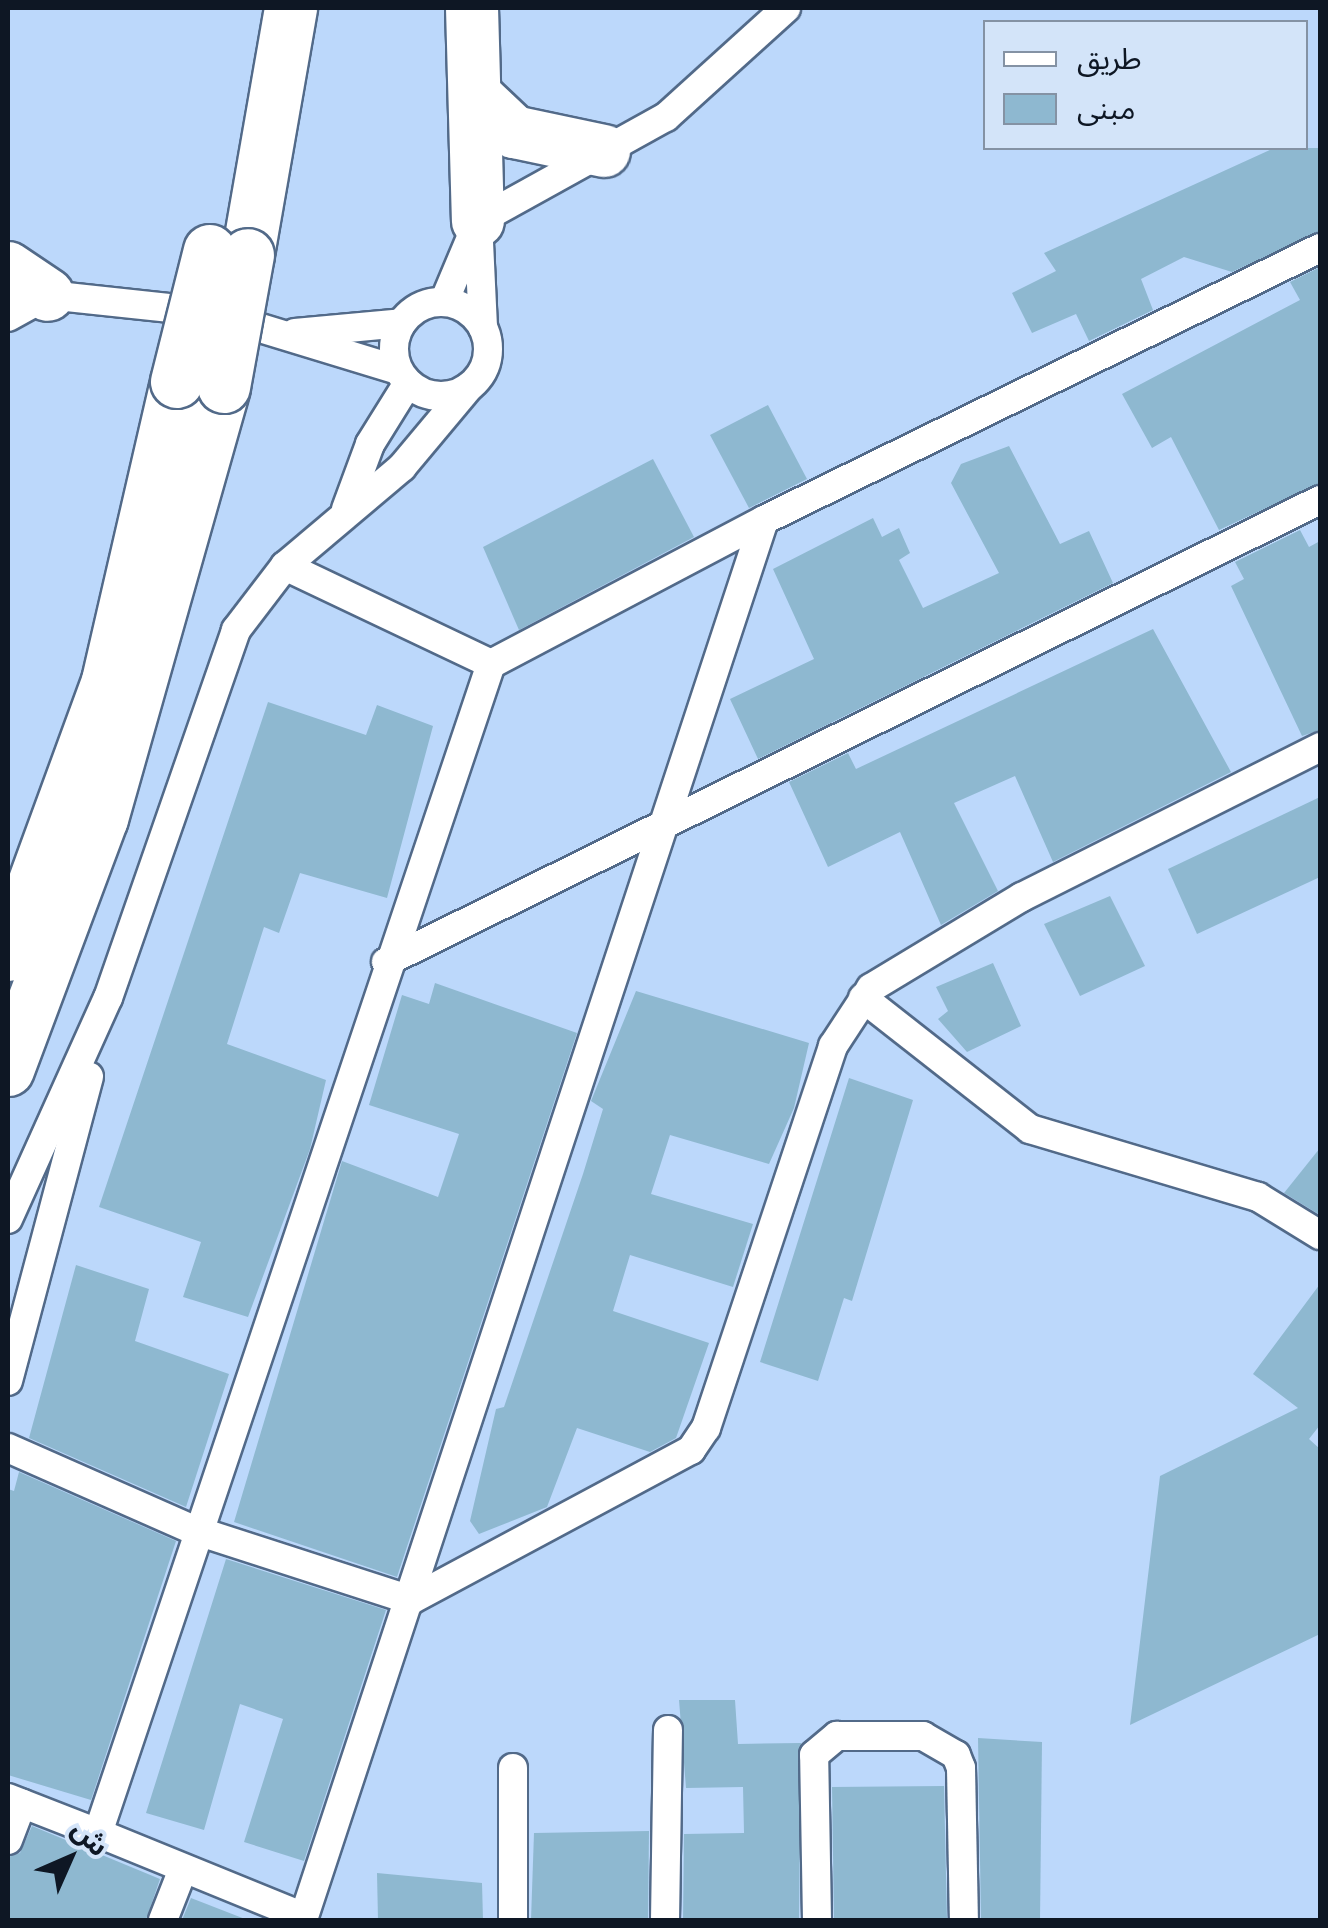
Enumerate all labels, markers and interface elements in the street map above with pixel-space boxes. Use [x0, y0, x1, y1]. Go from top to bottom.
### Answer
legend [983, 20, 1308, 150]
text: طريق [1077, 39, 1142, 75]
text: مبنى [1077, 89, 1135, 125]
north arrow [20, 1808, 120, 1908]
text: ش [66, 1811, 117, 1862]

